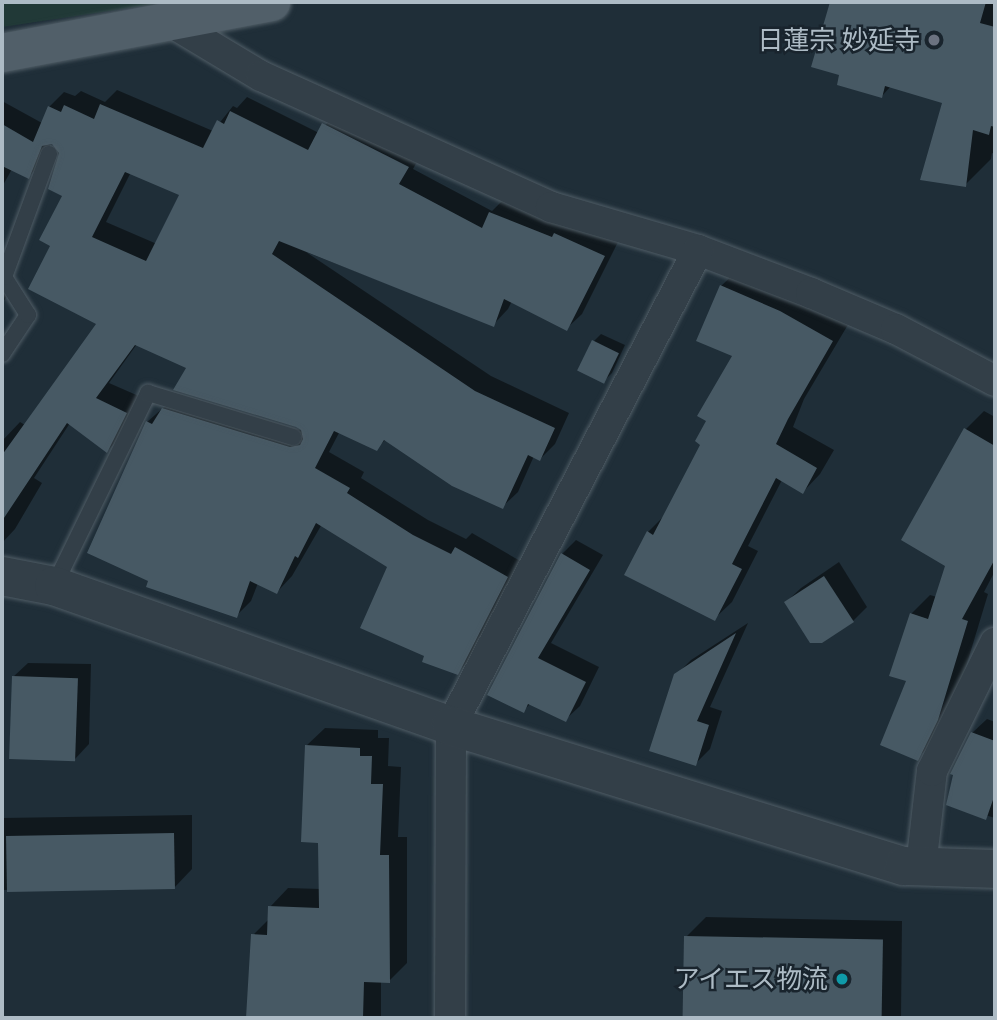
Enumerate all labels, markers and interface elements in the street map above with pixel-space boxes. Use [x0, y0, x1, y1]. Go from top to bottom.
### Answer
place label: 日蓮宗 妙延寺 [757, 24, 920, 56]
marker: 日蓮宗 妙延寺 [926, 32, 942, 48]
place label: アイエス物流 [672, 963, 828, 995]
marker: アイエス物流 [834, 971, 850, 987]

